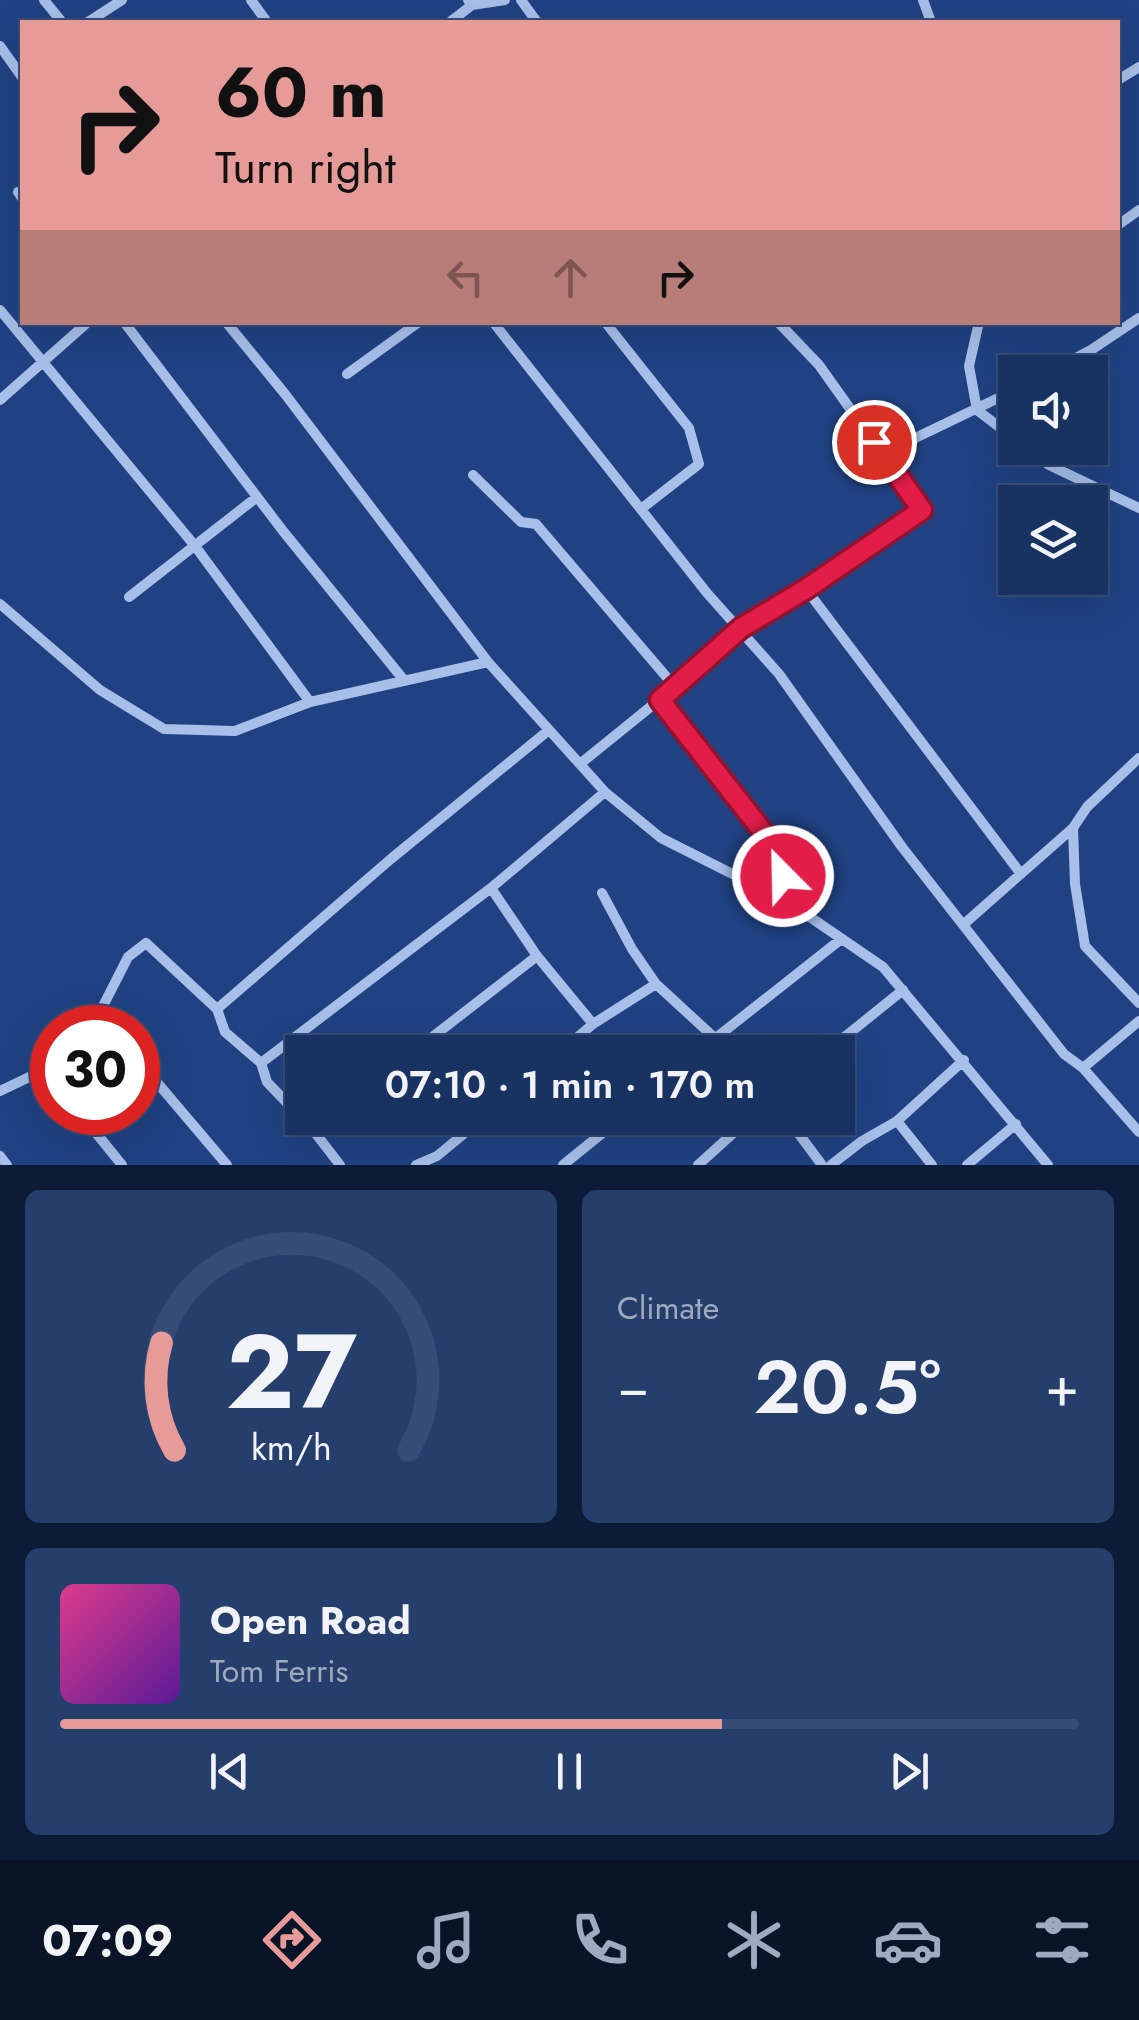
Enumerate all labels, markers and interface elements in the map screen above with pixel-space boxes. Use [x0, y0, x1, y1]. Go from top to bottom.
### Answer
text: 60 m [215, 42, 387, 143]
icon: right [50, 60, 180, 190]
text: Turn right [215, 135, 396, 200]
icon: left [438, 250, 493, 305]
icon: ahead [543, 250, 598, 305]
icon: right [648, 250, 703, 305]
map controls [998, 355, 1108, 595]
button: sound [998, 355, 1108, 465]
pin [832, 400, 917, 485]
icon: arrive [847, 415, 902, 470]
button: layers [998, 485, 1108, 595]
position arrow [731, 824, 835, 928]
speed limit sign: 30 [30, 1005, 160, 1135]
text: 07:10 · 1 min · 170 m [385, 1057, 755, 1112]
text: Climate [617, 1285, 719, 1331]
text: 27 [226, 1297, 357, 1447]
text: 20.5° [754, 1333, 941, 1441]
text: − [617, 1347, 649, 1427]
text: + [1045, 1347, 1079, 1427]
text: km/h [251, 1422, 331, 1473]
text: Open Road [210, 1593, 411, 1648]
text: Tom Ferris [210, 1648, 348, 1694]
icon: previous [202, 1744, 257, 1799]
icon: pause [542, 1744, 597, 1799]
icon: next [882, 1744, 937, 1799]
icon: directions [257, 1905, 327, 1975]
icon: music [411, 1905, 481, 1975]
icon: phone [565, 1905, 635, 1975]
icon: climate [719, 1905, 789, 1975]
icon: car [873, 1905, 943, 1975]
icon: filters [1027, 1905, 1097, 1975]
text: 07:09 [42, 1908, 173, 1973]

